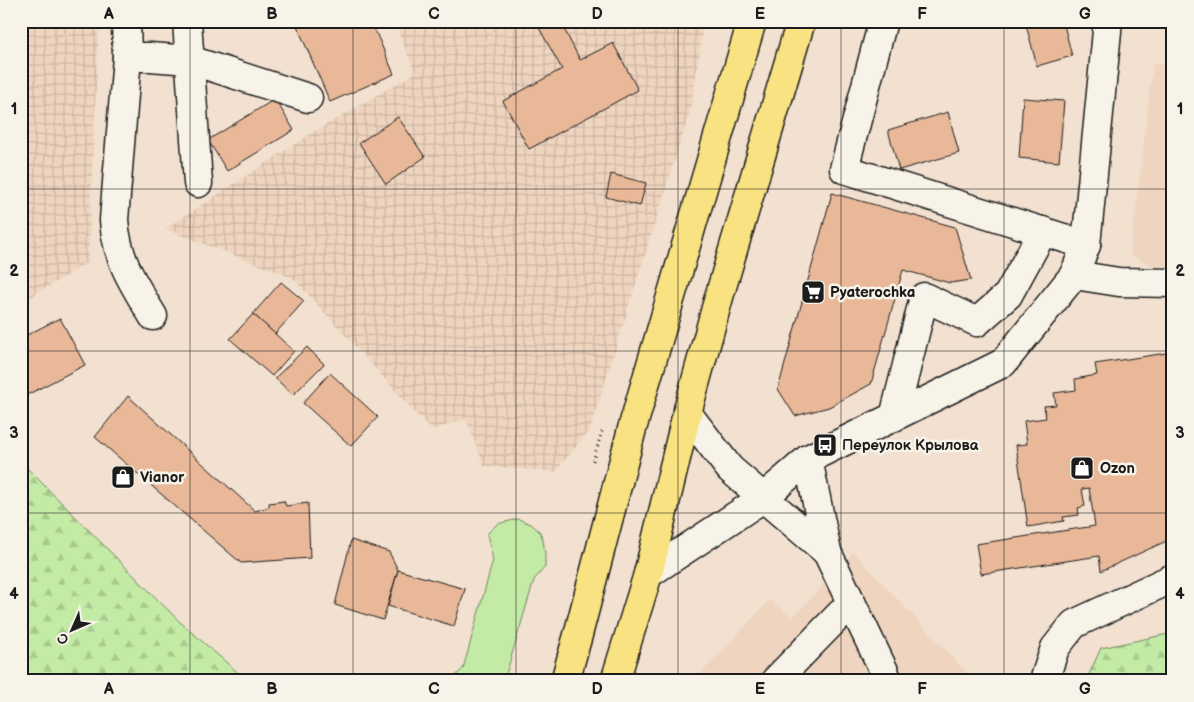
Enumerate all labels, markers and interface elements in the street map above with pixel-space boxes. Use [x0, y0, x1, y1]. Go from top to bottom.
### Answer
text: A [103, 5, 114, 24]
text: B [266, 5, 278, 24]
text: C [428, 5, 440, 24]
text: D [591, 5, 603, 24]
text: E [755, 5, 765, 24]
text: F [917, 5, 927, 24]
text: G [1079, 5, 1091, 24]
text: 1 [11, 100, 17, 119]
text: 1 [1177, 100, 1183, 119]
text: 2 [9, 262, 19, 281]
text: 2 [1175, 262, 1185, 281]
supermarket icon: Pyaterochka [800, 279, 826, 305]
place label: Pyaterochka [830, 283, 915, 302]
text: 3 [9, 424, 19, 443]
text: 3 [1175, 424, 1185, 443]
bus stop icon: Переулок Крылова [812, 432, 838, 458]
place label: Переулок Крылова [842, 436, 979, 455]
shop icon: Ozon [1069, 455, 1095, 481]
place label: Ozon [1100, 459, 1135, 478]
shop icon: Vianor [110, 464, 136, 490]
place label: Vianor [140, 468, 185, 487]
text: 4 [9, 585, 19, 604]
text: 4 [1175, 585, 1185, 604]
north arrow [48, 604, 98, 654]
text: С [54, 629, 73, 648]
text: A [103, 680, 114, 699]
text: B [266, 680, 278, 699]
text: C [428, 680, 440, 699]
text: D [591, 680, 603, 699]
text: E [755, 680, 765, 699]
text: F [917, 680, 927, 699]
text: G [1079, 680, 1091, 699]

